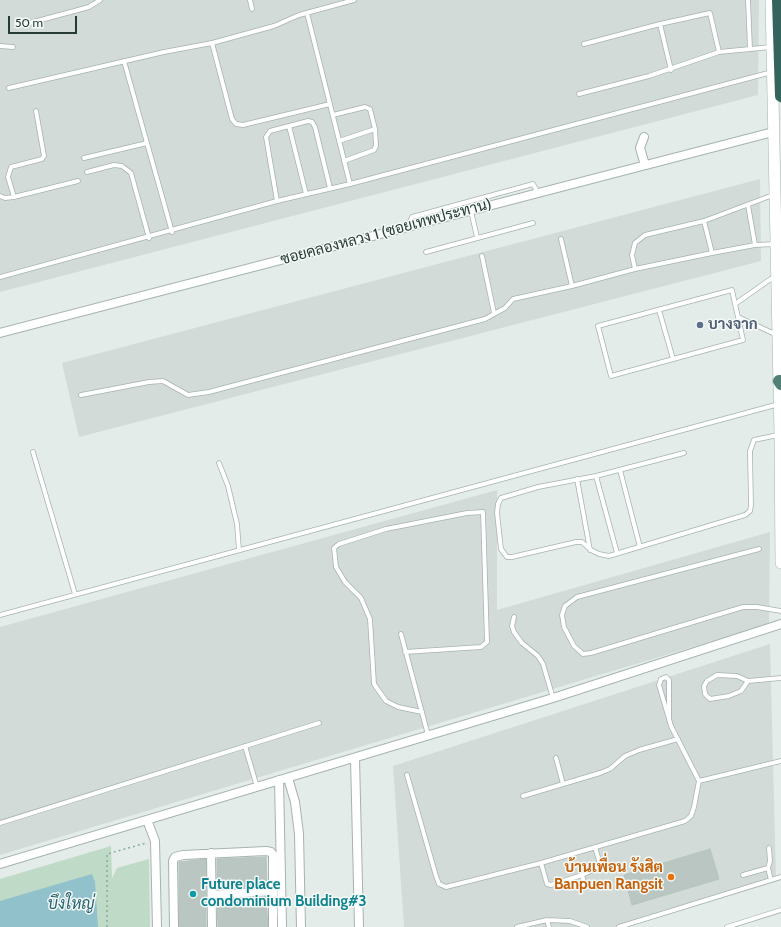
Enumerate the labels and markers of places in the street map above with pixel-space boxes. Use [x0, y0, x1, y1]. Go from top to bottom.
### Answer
place label: บางจาก [708, 316, 758, 334]
marker: บางจาก [695, 320, 705, 330]
place label: บ้านเพื่อน รังสิต Banpuen Rangsit [554, 859, 663, 894]
marker: บ้านเพื่อน รังสิต Banpuen Rangsit [666, 872, 676, 882]
place label: Future place condominium Building#3 [201, 876, 367, 911]
marker: Future place condominium Building#3 [188, 889, 198, 899]

